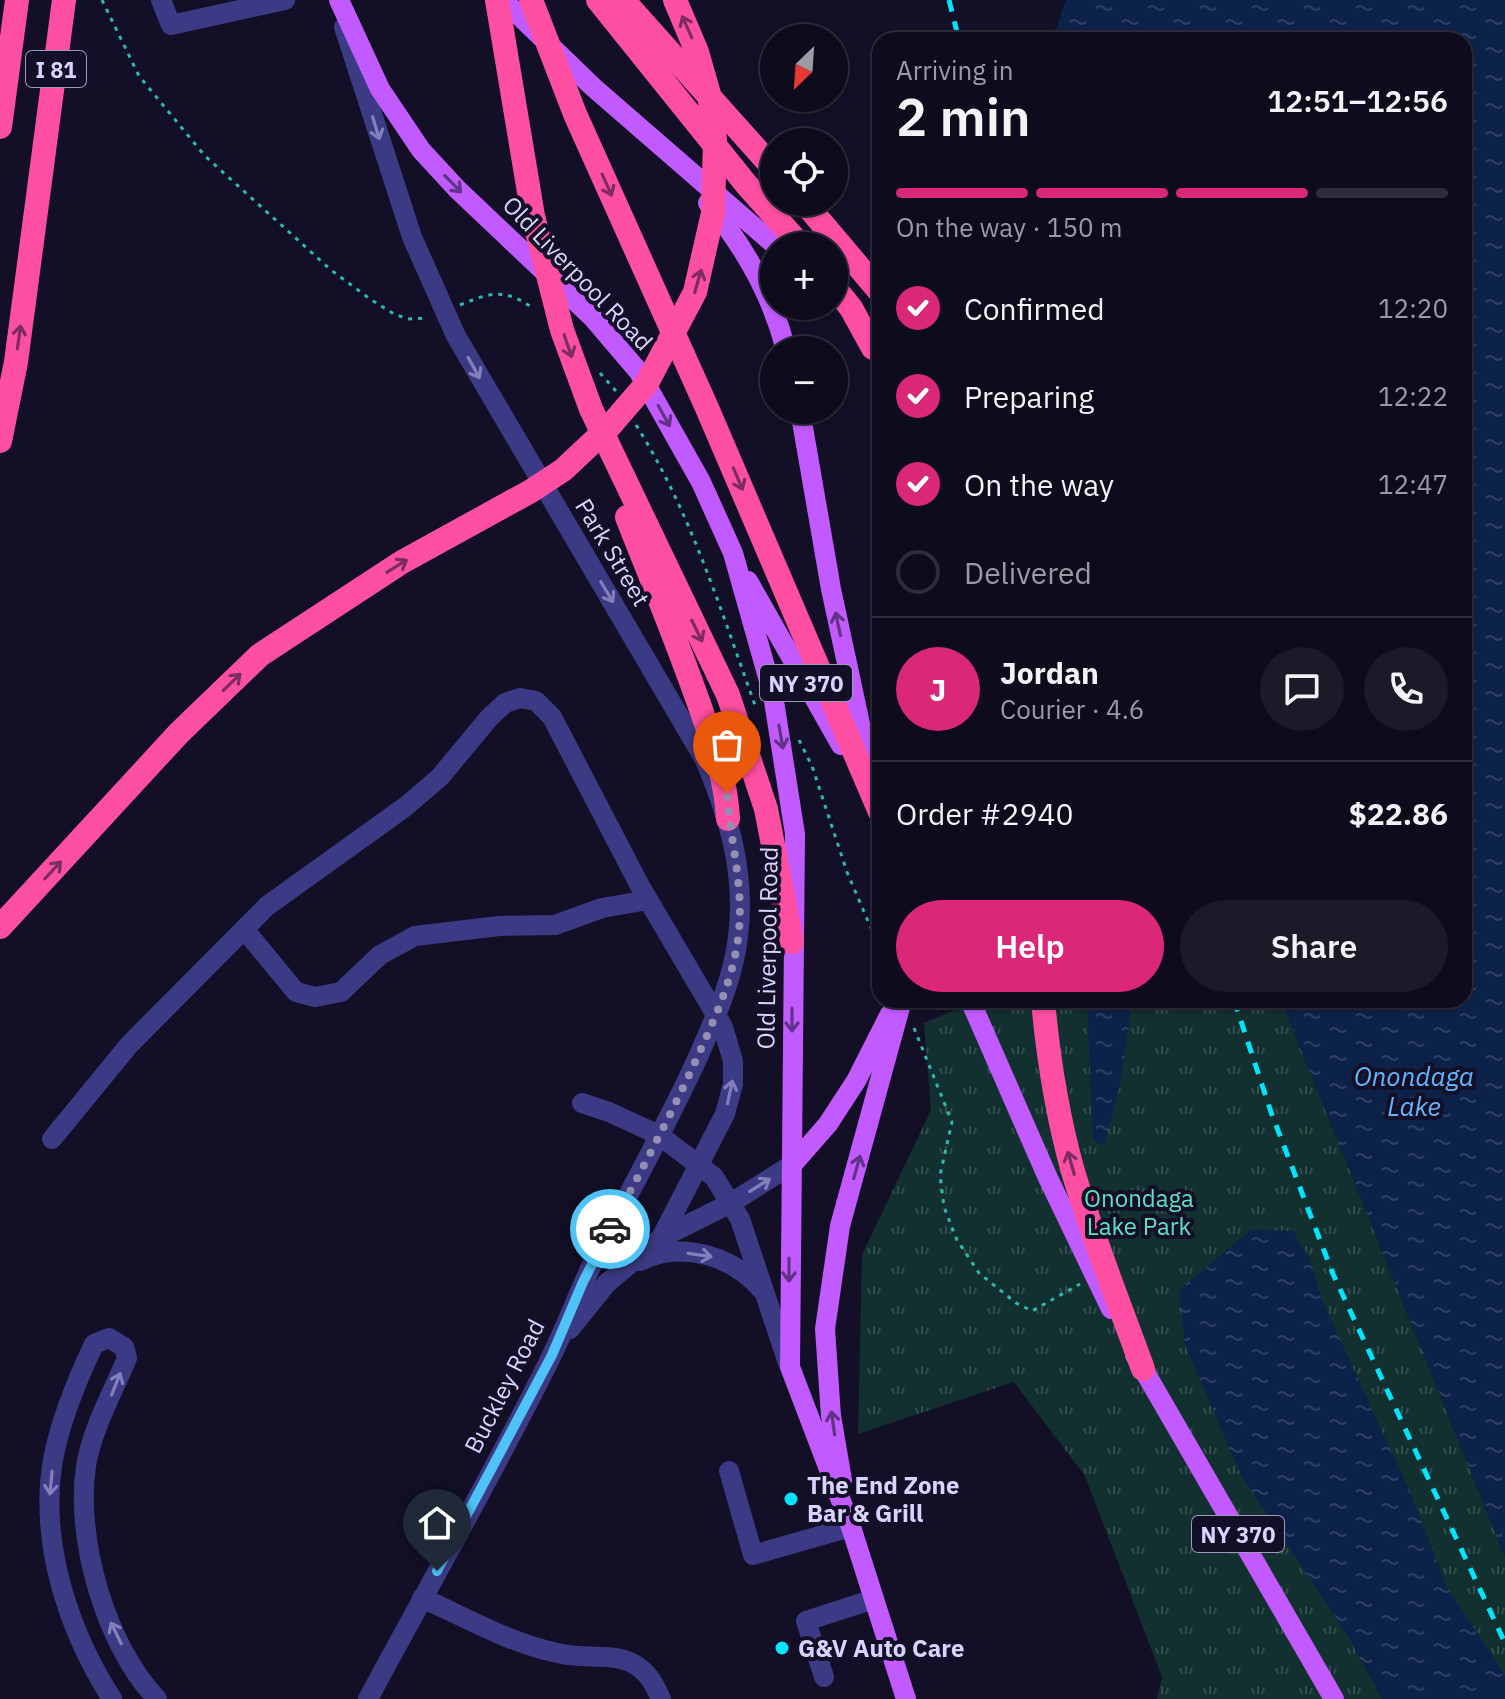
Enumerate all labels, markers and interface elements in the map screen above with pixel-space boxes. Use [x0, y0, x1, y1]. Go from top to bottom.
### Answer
one-way arrow [678, 15, 693, 40]
north arrow [760, 24, 848, 112]
map controls [760, 24, 848, 424]
road number: I 81 [26, 51, 86, 87]
text: Arriving in [896, 53, 1013, 87]
text: 12:51–12:56 [1267, 81, 1448, 120]
text: 2 min [896, 83, 1031, 150]
one-way arrow [369, 116, 384, 141]
button: locate [760, 128, 848, 216]
one-way arrow [600, 172, 615, 197]
one-way arrow [443, 174, 462, 193]
street label: Old Liverpool Road [496, 189, 660, 357]
text: On the way · 150 m [896, 210, 1122, 244]
button: + [760, 232, 848, 320]
one-way arrow [691, 268, 706, 294]
icon: check [896, 286, 940, 330]
text: Confirmed [964, 289, 1105, 328]
text: 12:20 [1378, 291, 1448, 325]
one-way arrow [12, 324, 27, 350]
one-way arrow [561, 333, 576, 358]
button: − [760, 336, 848, 424]
one-way arrow [466, 356, 482, 379]
icon: check [896, 374, 940, 418]
text: Preparing [964, 377, 1094, 416]
text: 12:22 [1378, 379, 1448, 413]
one-way arrow [657, 404, 672, 428]
icon: check [896, 462, 940, 506]
text: On the way [964, 465, 1114, 504]
one-way arrow [731, 467, 746, 491]
text: 12:47 [1378, 467, 1448, 501]
street label: Park Street [568, 492, 658, 612]
text: Delivered [964, 553, 1092, 592]
one-way arrow [385, 558, 407, 574]
one-way arrow [599, 580, 615, 603]
one-way arrow [830, 611, 845, 637]
one-way arrow [690, 618, 705, 642]
button: chat [1260, 647, 1344, 731]
button: phone [1364, 647, 1448, 731]
text: Jordan [1000, 653, 1099, 692]
road number: NY 370 [760, 665, 852, 701]
text: J [930, 670, 946, 709]
one-way arrow [222, 673, 241, 692]
text: Courier · 4.6 [1000, 692, 1144, 726]
pin [693, 711, 761, 793]
icon: bag [705, 723, 749, 767]
one-way arrow [774, 724, 789, 749]
text: Order #2940 [896, 794, 1073, 833]
text: $22.86 [1349, 794, 1448, 833]
street label: Old Liverpool Road [749, 846, 785, 1050]
one-way arrow [43, 860, 61, 880]
button: Help [896, 900, 1164, 992]
button: Share [1180, 900, 1448, 992]
one-way arrow [784, 1006, 800, 1033]
water label: Onondaga Lake [1354, 1059, 1474, 1123]
one-way arrow [723, 1080, 738, 1106]
one-way arrow [1063, 1151, 1078, 1177]
one-way arrow [850, 1154, 865, 1180]
one-way arrow [748, 1176, 771, 1192]
park label: Onondaga Lake Park [1084, 1182, 1194, 1242]
courier [570, 1189, 650, 1269]
icon: car [588, 1207, 632, 1251]
one-way arrow [686, 1247, 713, 1262]
one-way arrow [781, 1256, 797, 1283]
street label: Buckley Road [457, 1313, 551, 1459]
one-way arrow [110, 1372, 124, 1397]
one-way arrow [825, 1410, 840, 1436]
one-way arrow [44, 1469, 59, 1496]
place label: The End Zone Bar & Grill [807, 1469, 959, 1529]
pin [403, 1489, 471, 1571]
marker: The End Zone Bar & Grill [782, 1490, 800, 1508]
icon: home [415, 1501, 459, 1545]
road number: NY 370 [1192, 1516, 1284, 1552]
one-way arrow [108, 1622, 123, 1646]
place label: G&V Auto Care [798, 1632, 964, 1664]
marker: G&V Auto Care [773, 1639, 791, 1657]

